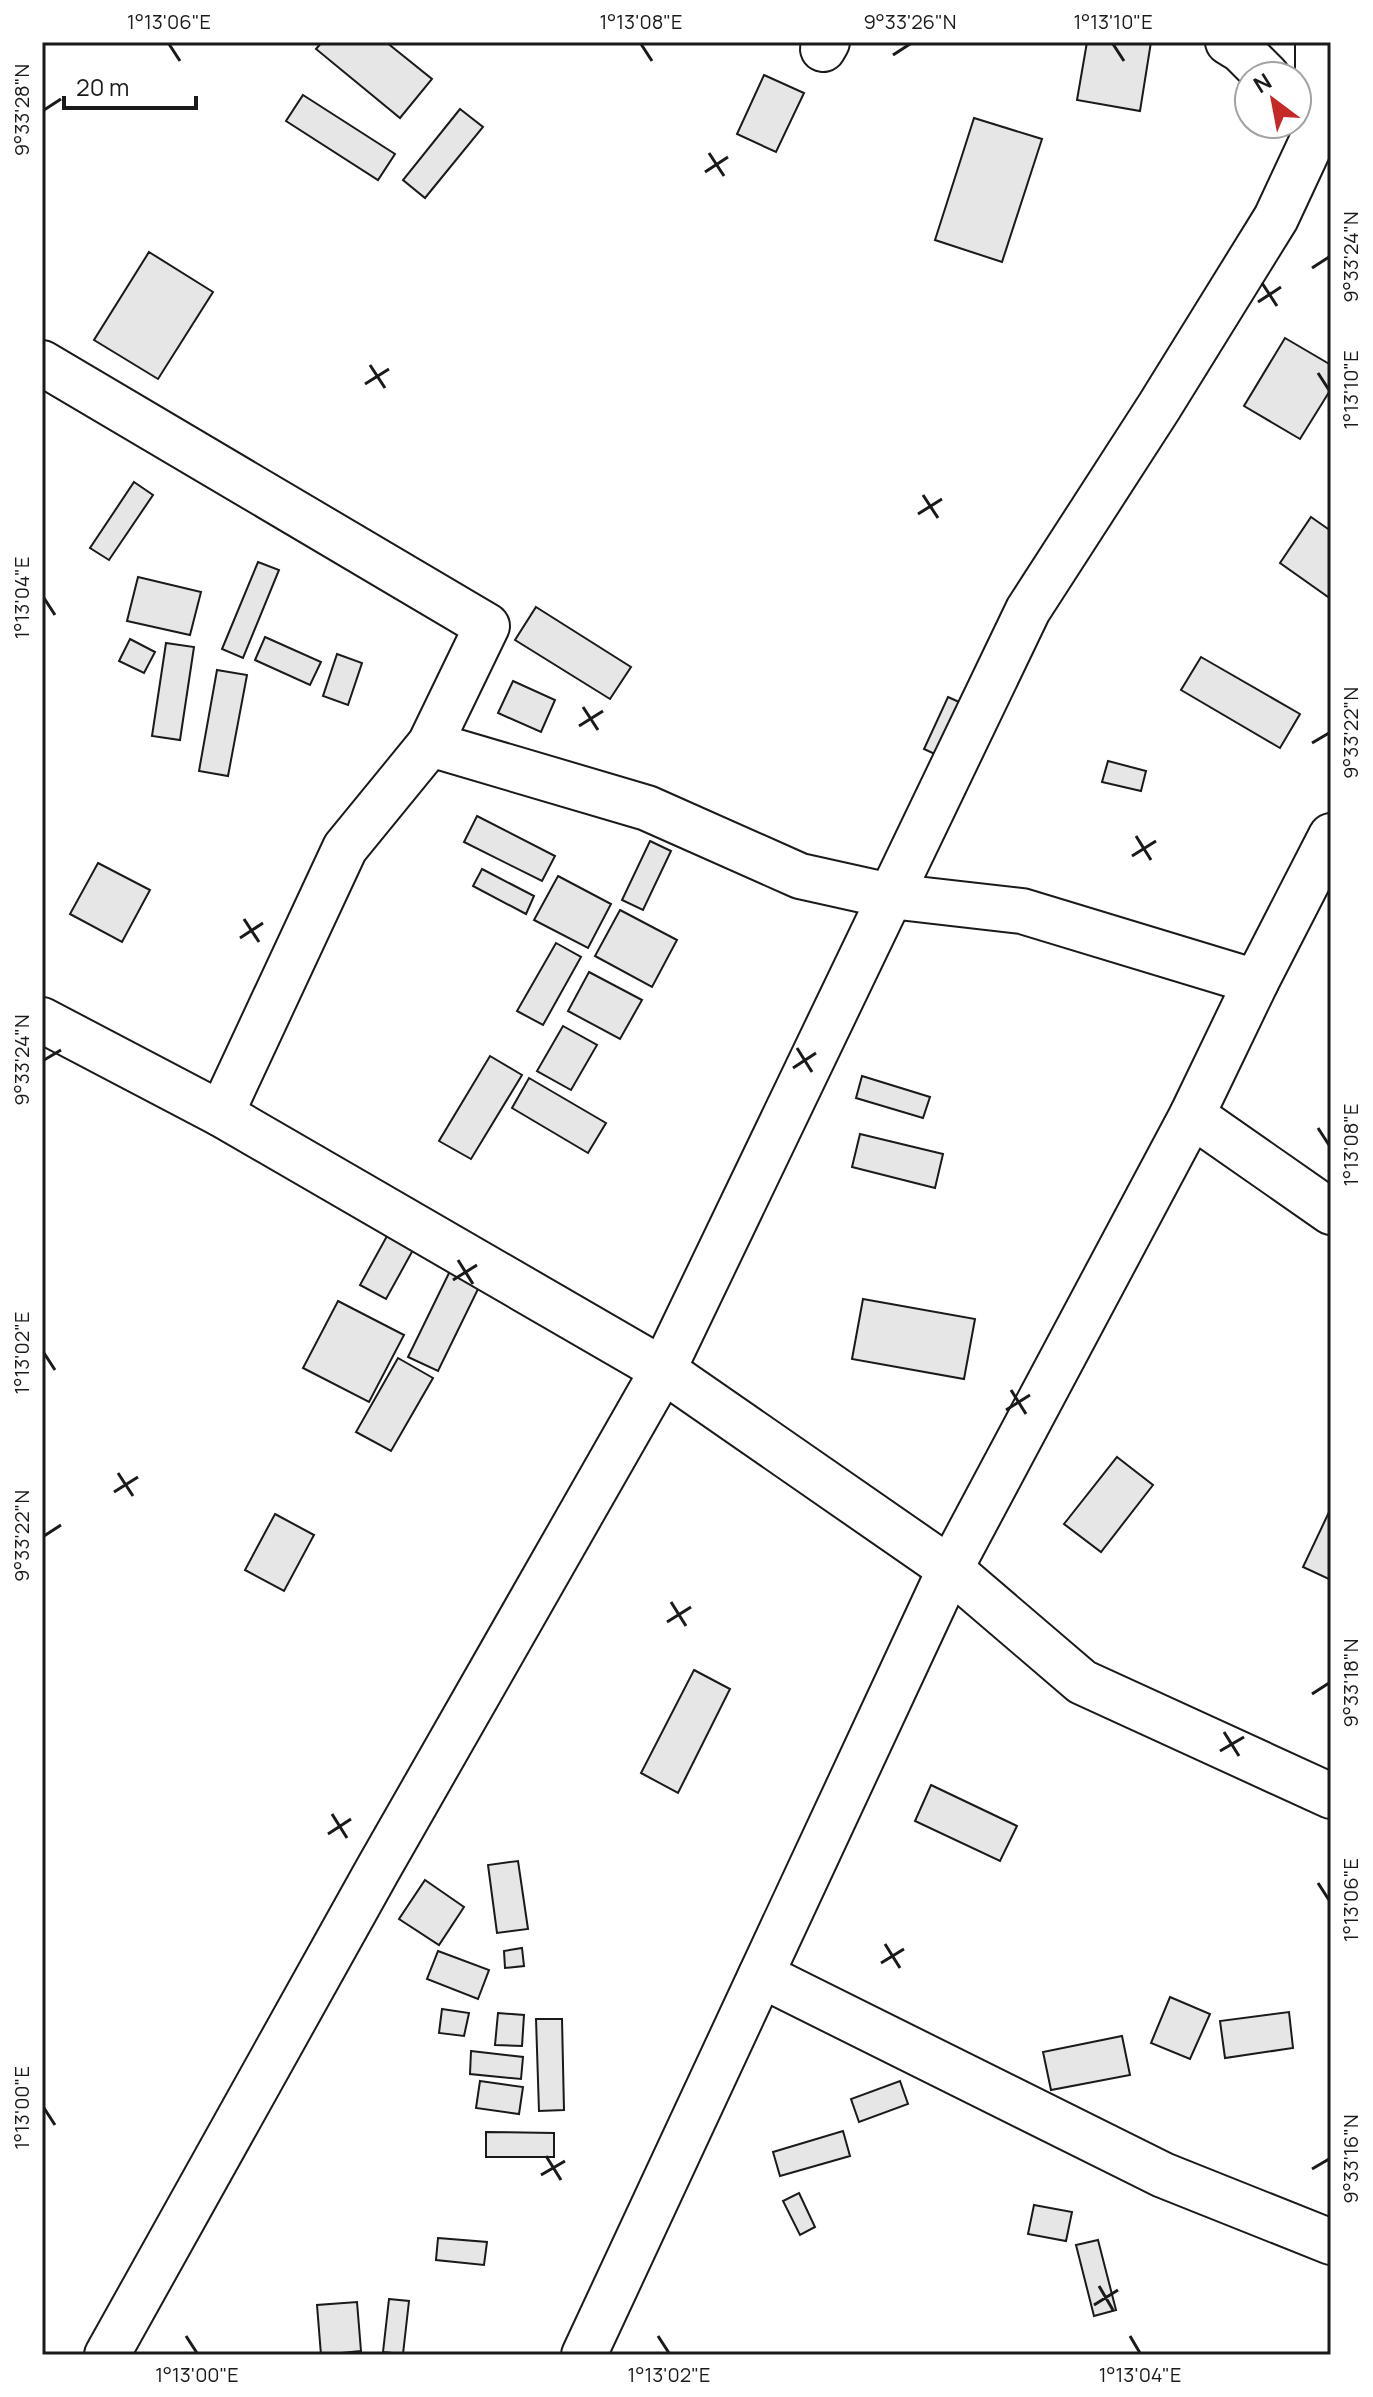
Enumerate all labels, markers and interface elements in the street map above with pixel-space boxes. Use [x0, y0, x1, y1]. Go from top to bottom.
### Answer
text: 1°13'06"E [127, 8, 211, 35]
text: 1°13'08"E [600, 8, 682, 35]
text: 9°33'26"N [863, 8, 957, 35]
text: 1°13'10"E [1073, 8, 1153, 35]
scale bar [64, 60, 196, 110]
north arrow [1233, 60, 1313, 140]
text: 9°33'28"N [8, 64, 35, 156]
text: N [1248, 66, 1277, 100]
text: 20 m [76, 70, 129, 103]
text: 9°33'24"N [1337, 211, 1364, 303]
text: 1°13'10"E [1337, 350, 1364, 430]
text: 1°13'04"E [8, 557, 35, 639]
text: 9°33'22"N [1337, 687, 1364, 779]
text: 9°33'24"N [8, 1014, 35, 1106]
text: 1°13'08"E [1337, 1104, 1364, 1186]
text: 1°13'02"E [8, 1312, 35, 1394]
text: 9°33'22"N [8, 1490, 35, 1582]
text: 9°33'18"N [1337, 1639, 1364, 1727]
text: 1°13'06"E [1337, 1858, 1364, 1942]
text: 1°13'00"E [8, 2066, 35, 2150]
text: 9°33'16"N [1337, 2114, 1364, 2204]
text: 1°13'00"E [155, 2361, 239, 2388]
text: 1°13'02"E [628, 2361, 710, 2388]
text: 1°13'04"E [1099, 2361, 1181, 2388]

